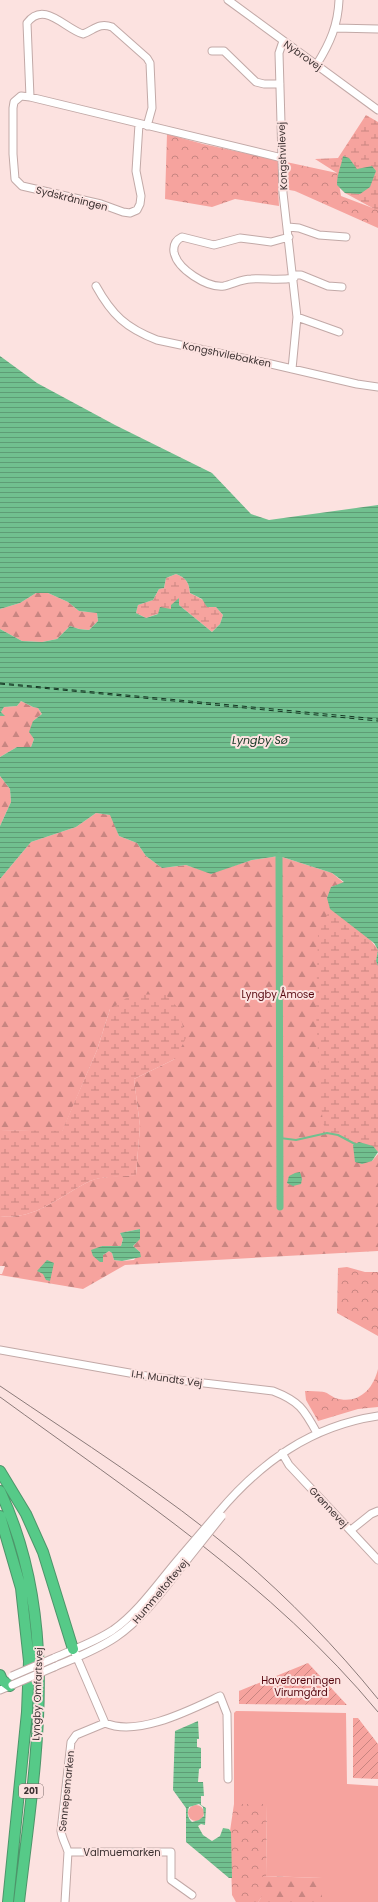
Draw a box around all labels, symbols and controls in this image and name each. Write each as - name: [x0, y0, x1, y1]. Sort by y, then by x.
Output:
- street label: Nybrovej: [280, 37, 325, 74]
- street label: Kongshvilevej: [274, 122, 291, 190]
- street label: Sydskråningen: [34, 182, 109, 215]
- street label: Kongshvilebakken: [181, 338, 273, 371]
- water label: Lyngby Sø: [232, 732, 289, 748]
- park label: Lyngby Åmose: [241, 987, 315, 1002]
- street label: I.H. Mundts Vej: [131, 1366, 203, 1391]
- street label: Grønnevej: [306, 1484, 352, 1531]
- street label: Hummeltoftevej: [129, 1556, 192, 1627]
- street label: Lyngby Omfartsvej: [28, 1647, 47, 1741]
- park label: Haveforeningen Virumgård: [261, 1673, 341, 1700]
- street label: Sennepsmarken: [55, 1750, 78, 1832]
- road number: 201: [19, 1784, 43, 1798]
- street label: Valmuemarken: [83, 1845, 161, 1860]

